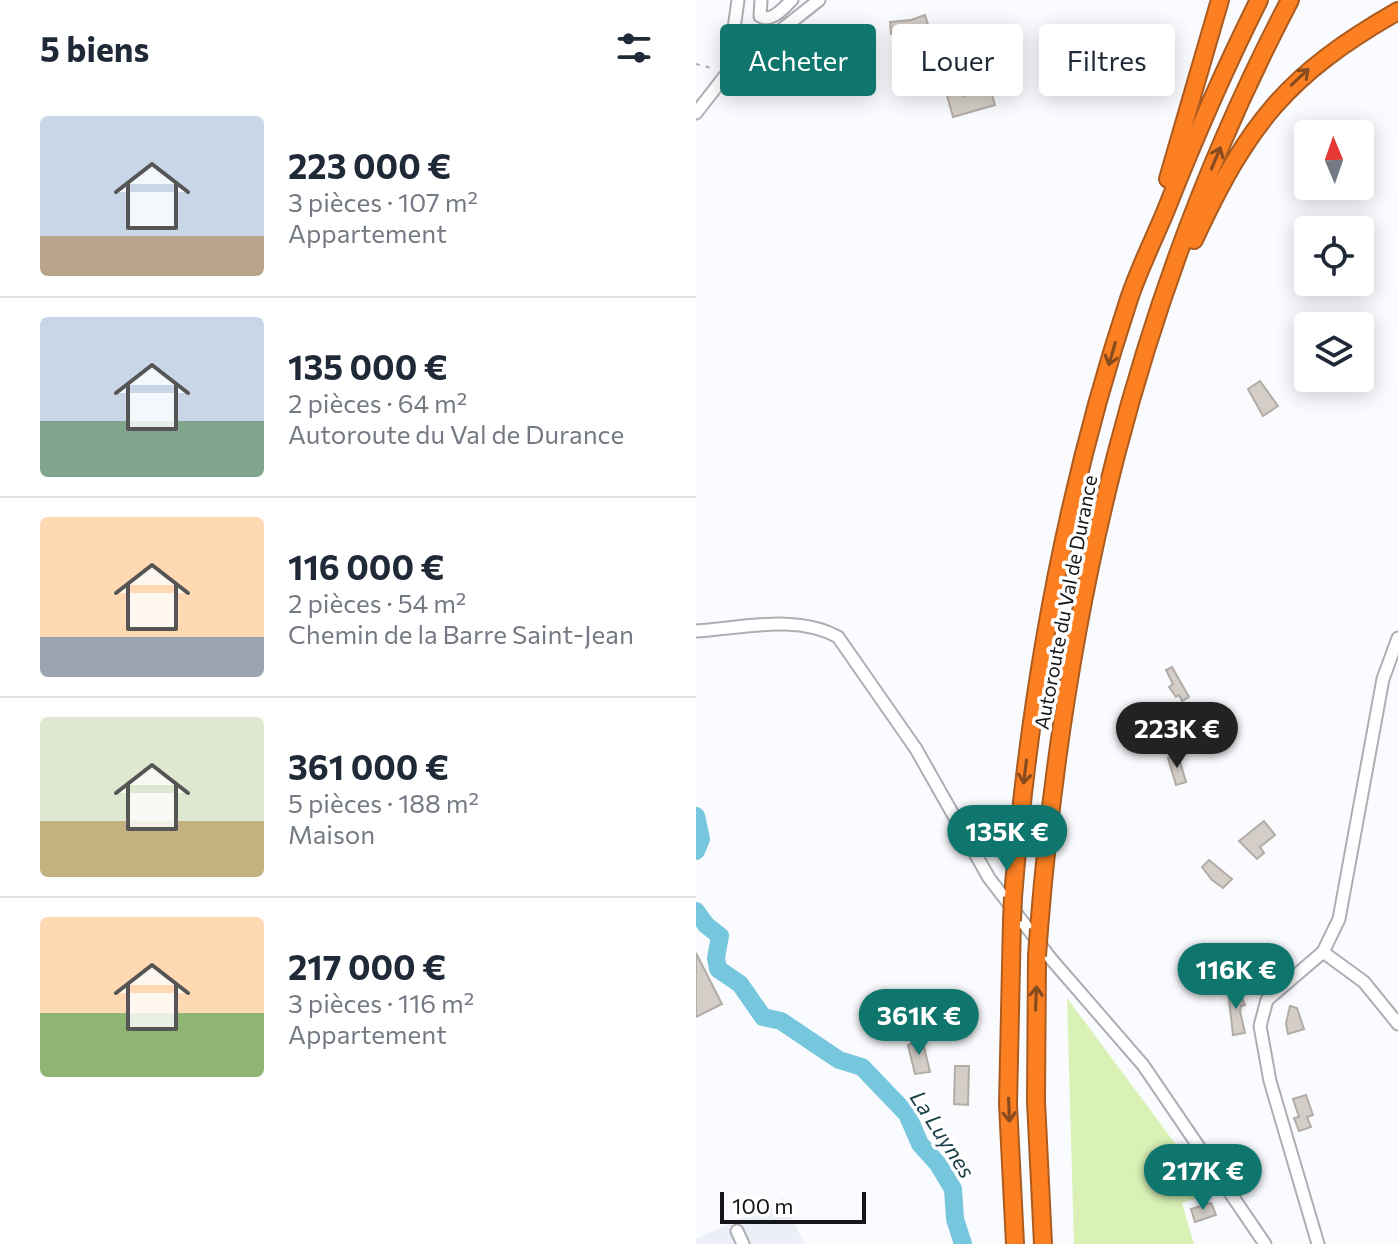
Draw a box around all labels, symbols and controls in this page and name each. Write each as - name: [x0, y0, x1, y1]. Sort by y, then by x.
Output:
- chip: Acheter: [720, 24, 876, 96]
- chip: Louer: [892, 24, 1023, 96]
- chip: Filtres: [1039, 24, 1175, 96]
- icon: filters: [612, 26, 656, 70]
- text: 5 biens: [40, 27, 149, 69]
- one-way arrow: [1290, 69, 1310, 87]
- north arrow: [1294, 120, 1374, 200]
- map controls: [1294, 120, 1374, 392]
- text: 223 000 €: [288, 144, 451, 186]
- one-way arrow: [1210, 147, 1225, 171]
- icon: home: [104, 148, 200, 244]
- text: 3 pièces · 107 m²: [288, 186, 478, 217]
- button: locate: [1294, 216, 1374, 296]
- text: Appartement: [288, 217, 447, 248]
- button: layers: [1294, 312, 1374, 392]
- one-way arrow: [1104, 340, 1119, 366]
- text: 135 000 €: [288, 345, 448, 387]
- icon: home: [104, 349, 200, 445]
- text: 2 pièces · 64 m²: [288, 387, 467, 418]
- text: Autoroute du Val de Durance: [288, 418, 624, 449]
- street label: Autoroute du Val de Durance: [1029, 473, 1101, 731]
- text: 116 000 €: [288, 545, 444, 587]
- icon: home: [104, 549, 200, 645]
- text: 2 pièces · 54 m²: [288, 587, 466, 618]
- text: Chemin de la Barre Saint-Jean: [288, 618, 634, 649]
- pin: 223K €: [1112, 702, 1242, 770]
- text: 223K €: [1134, 712, 1220, 743]
- text: 361 000 €: [288, 745, 449, 787]
- icon: home: [104, 749, 200, 845]
- one-way arrow: [1017, 759, 1032, 785]
- text: 5 pièces · 188 m²: [288, 787, 479, 818]
- pin: 135K €: [942, 805, 1072, 873]
- text: 135K €: [965, 815, 1049, 846]
- text: Maison: [288, 818, 375, 849]
- pin: 116K €: [1171, 943, 1301, 1011]
- text: 217 000 €: [288, 945, 446, 987]
- icon: home: [104, 949, 200, 1045]
- text: 116K €: [1195, 953, 1277, 984]
- one-way arrow: [1028, 985, 1043, 1012]
- text: 3 pièces · 116 m²: [288, 987, 474, 1018]
- pin: 361K €: [854, 989, 984, 1057]
- text: 361K €: [877, 999, 961, 1030]
- text: Appartement: [288, 1018, 447, 1049]
- water label: La Luynes: [905, 1085, 981, 1183]
- one-way arrow: [1001, 1096, 1016, 1123]
- pin: 217K €: [1138, 1144, 1268, 1212]
- text: 217K €: [1162, 1154, 1244, 1185]
- scale bar: [720, 1188, 866, 1224]
- text: 100 m: [732, 1192, 794, 1219]

